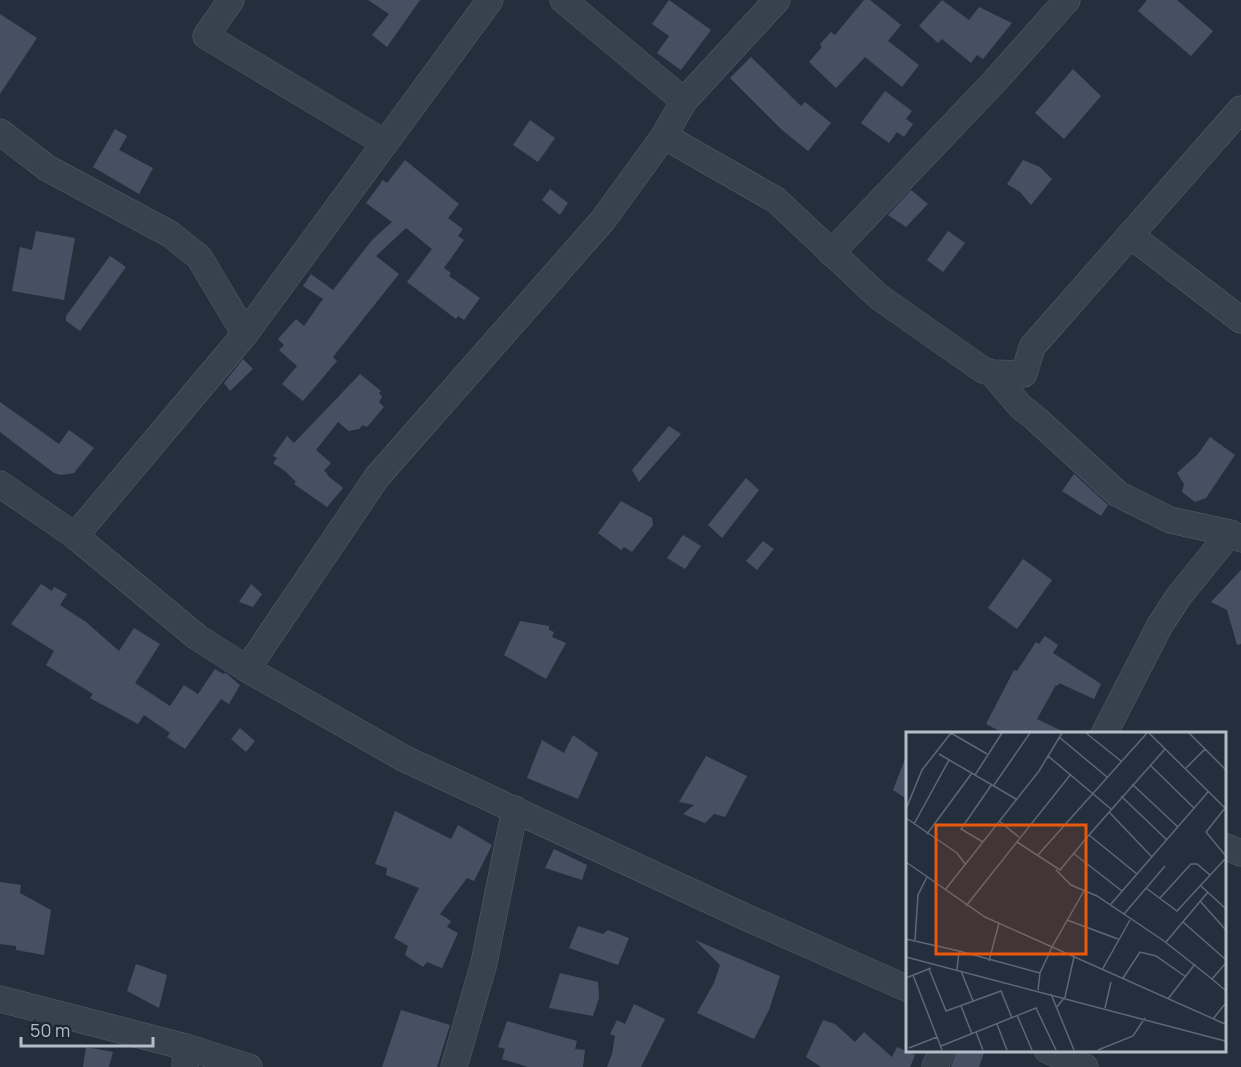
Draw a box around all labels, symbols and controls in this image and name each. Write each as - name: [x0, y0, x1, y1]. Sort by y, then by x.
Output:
- inset map: [906, 732, 1226, 1052]
- scale bar: [21, 1010, 153, 1048]
- text: 50 m: [30, 1018, 70, 1042]

